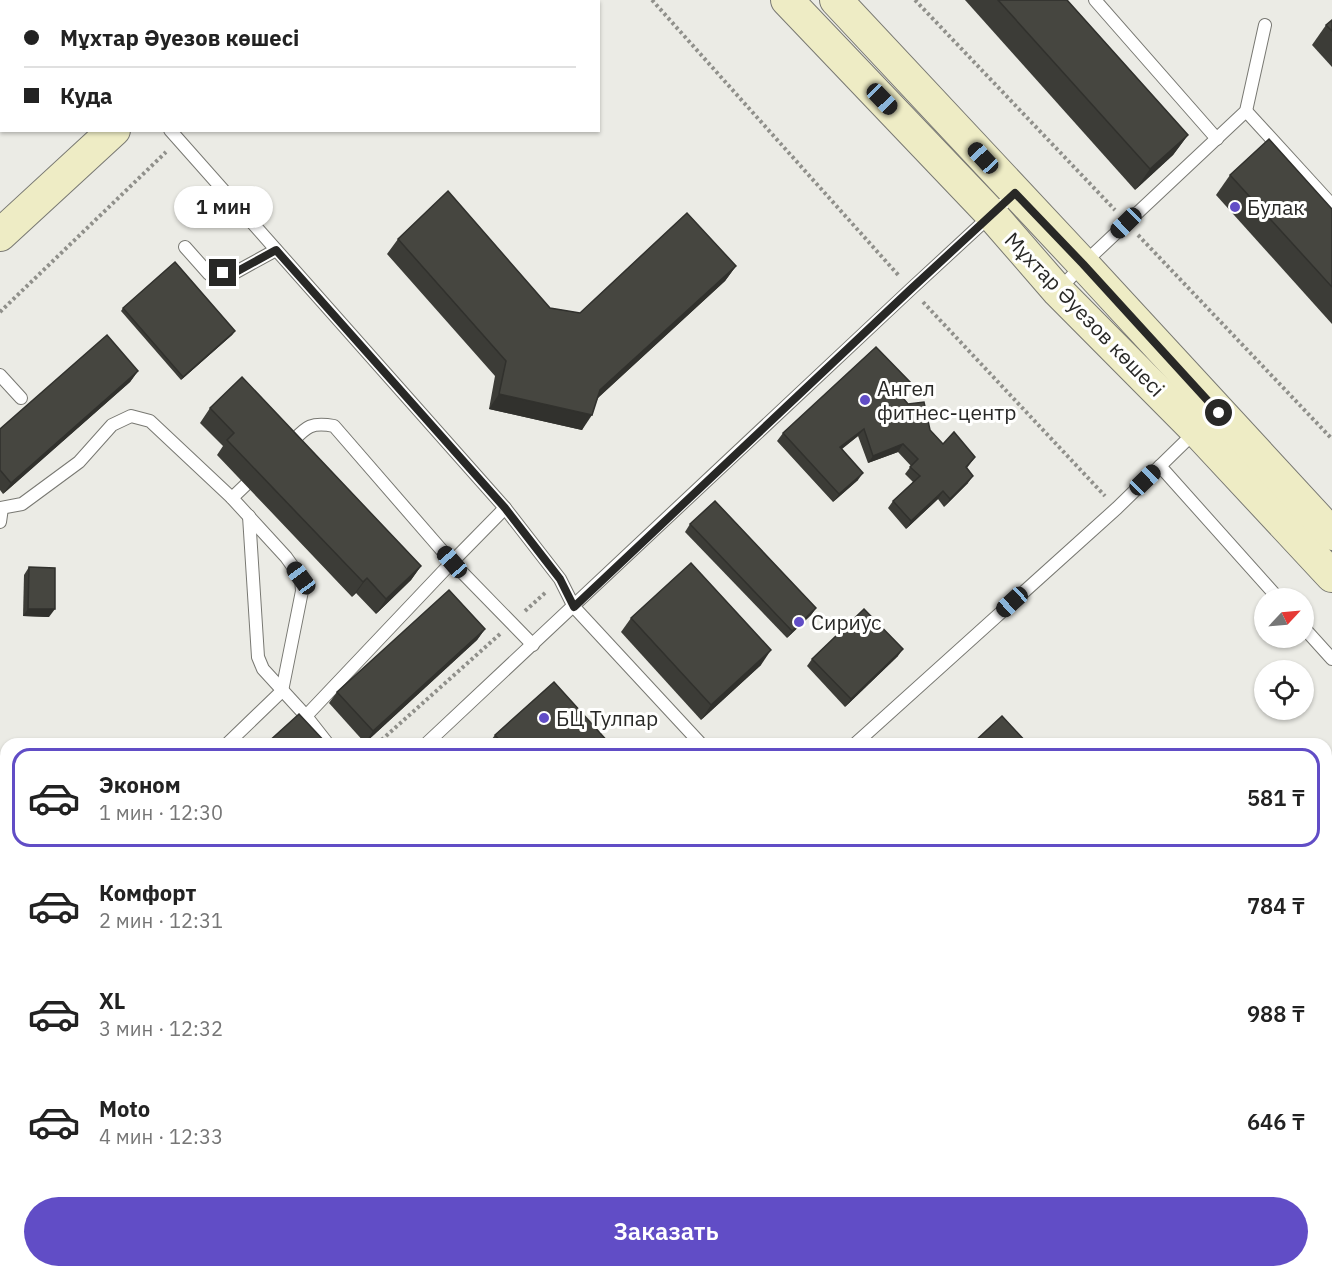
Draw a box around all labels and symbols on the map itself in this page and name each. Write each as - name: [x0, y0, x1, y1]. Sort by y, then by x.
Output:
- car: [863, 80, 901, 118]
- car: [964, 139, 1002, 177]
- callout: 1 мин: [174, 186, 272, 228]
- place label: Булак: [1247, 193, 1305, 221]
- marker: Булак: [1228, 200, 1242, 214]
- car: [1107, 204, 1145, 242]
- street label: Мұхтар Әуезов көшесі: [999, 226, 1171, 402]
- route end: [209, 259, 236, 286]
- place label: Ангел фитнес-центр: [877, 374, 1016, 426]
- marker: Ангел фитнес-центр: [858, 393, 872, 407]
- route start: [1205, 399, 1232, 426]
- car: [1126, 461, 1164, 499]
- car: [433, 543, 471, 581]
- car: [283, 558, 319, 598]
- car: [993, 583, 1031, 621]
- north arrow: [1254, 588, 1314, 648]
- place label: Сириус: [811, 608, 882, 636]
- marker: Сириус: [792, 615, 806, 629]
- place label: БЦ Тулпар: [556, 704, 658, 732]
- marker: БЦ Тулпар: [537, 711, 551, 725]

